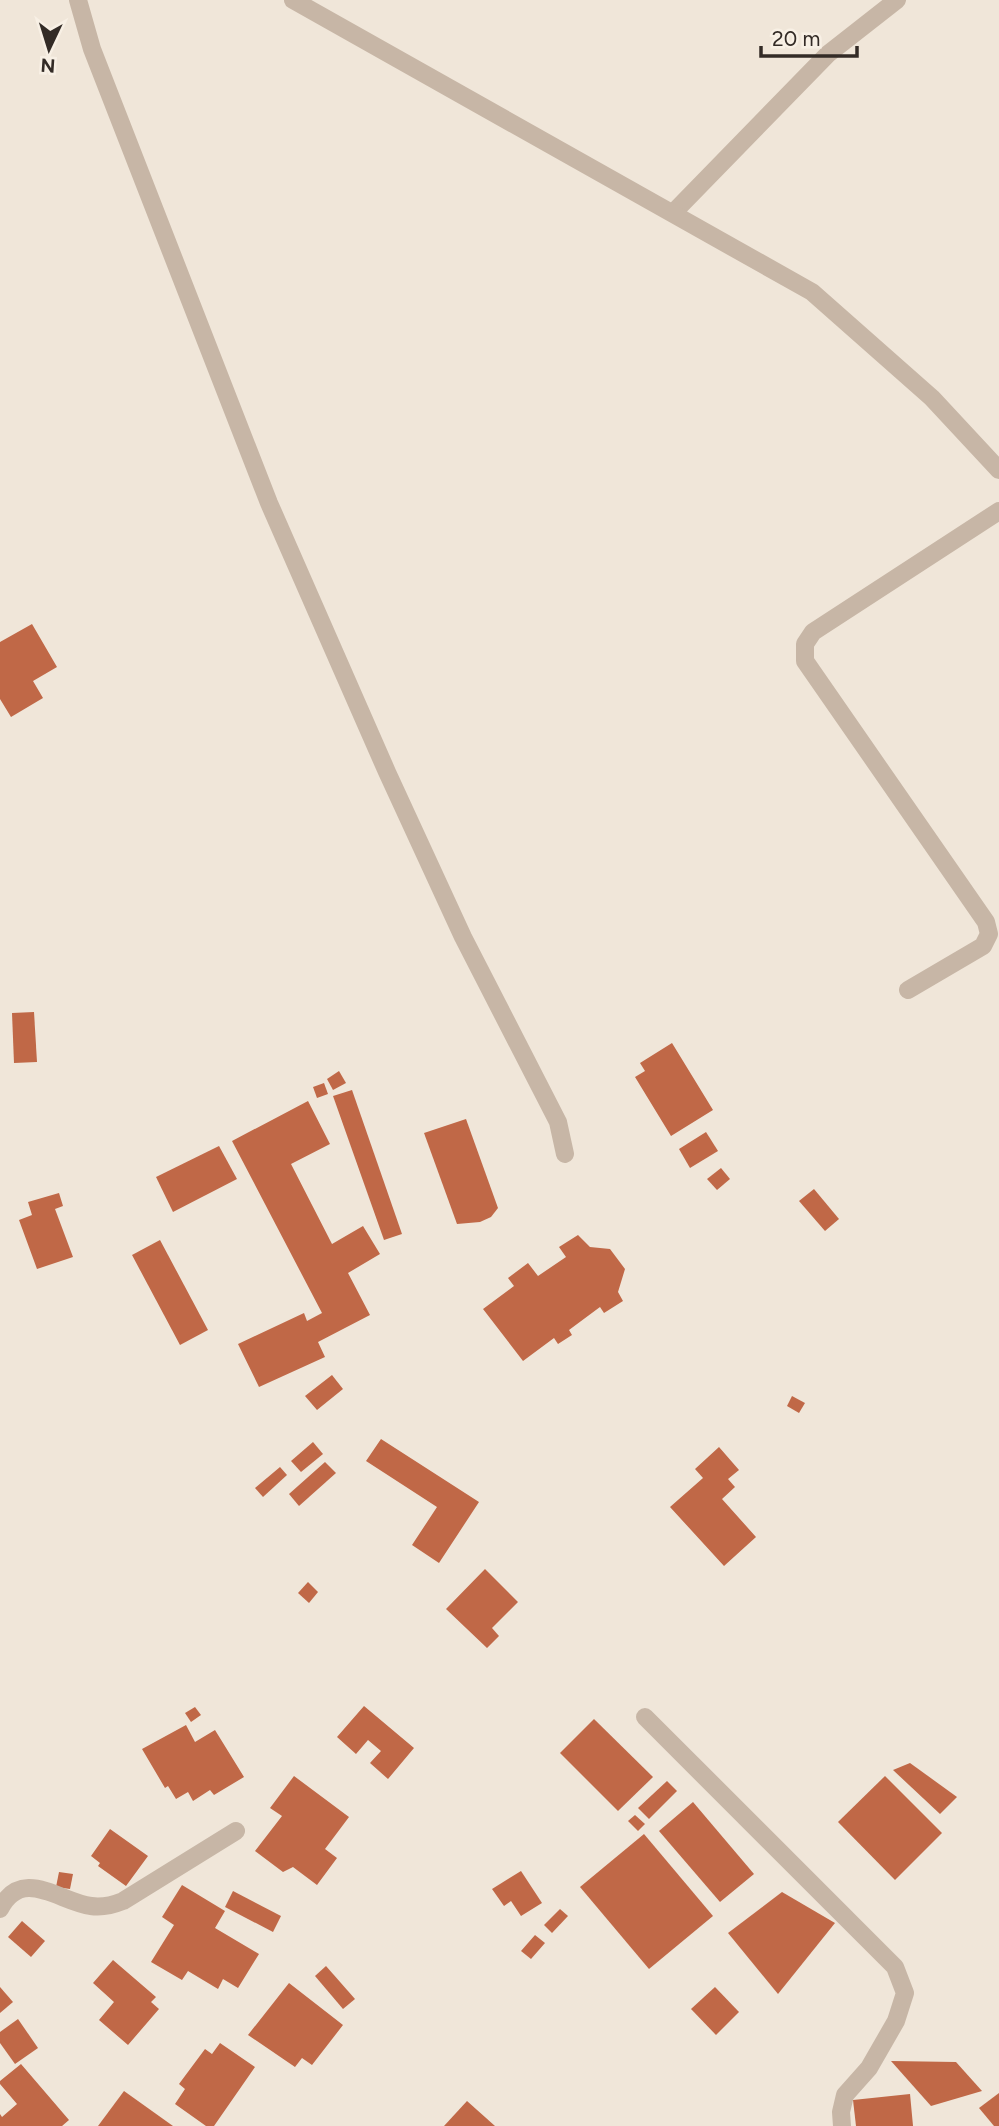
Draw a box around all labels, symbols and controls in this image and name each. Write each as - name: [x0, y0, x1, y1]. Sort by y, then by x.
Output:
- north arrow: [14, 14, 84, 84]
- scale bar: [761, 14, 857, 58]
- text: 20 m: [772, 26, 820, 51]
- text: N: [40, 53, 56, 77]

